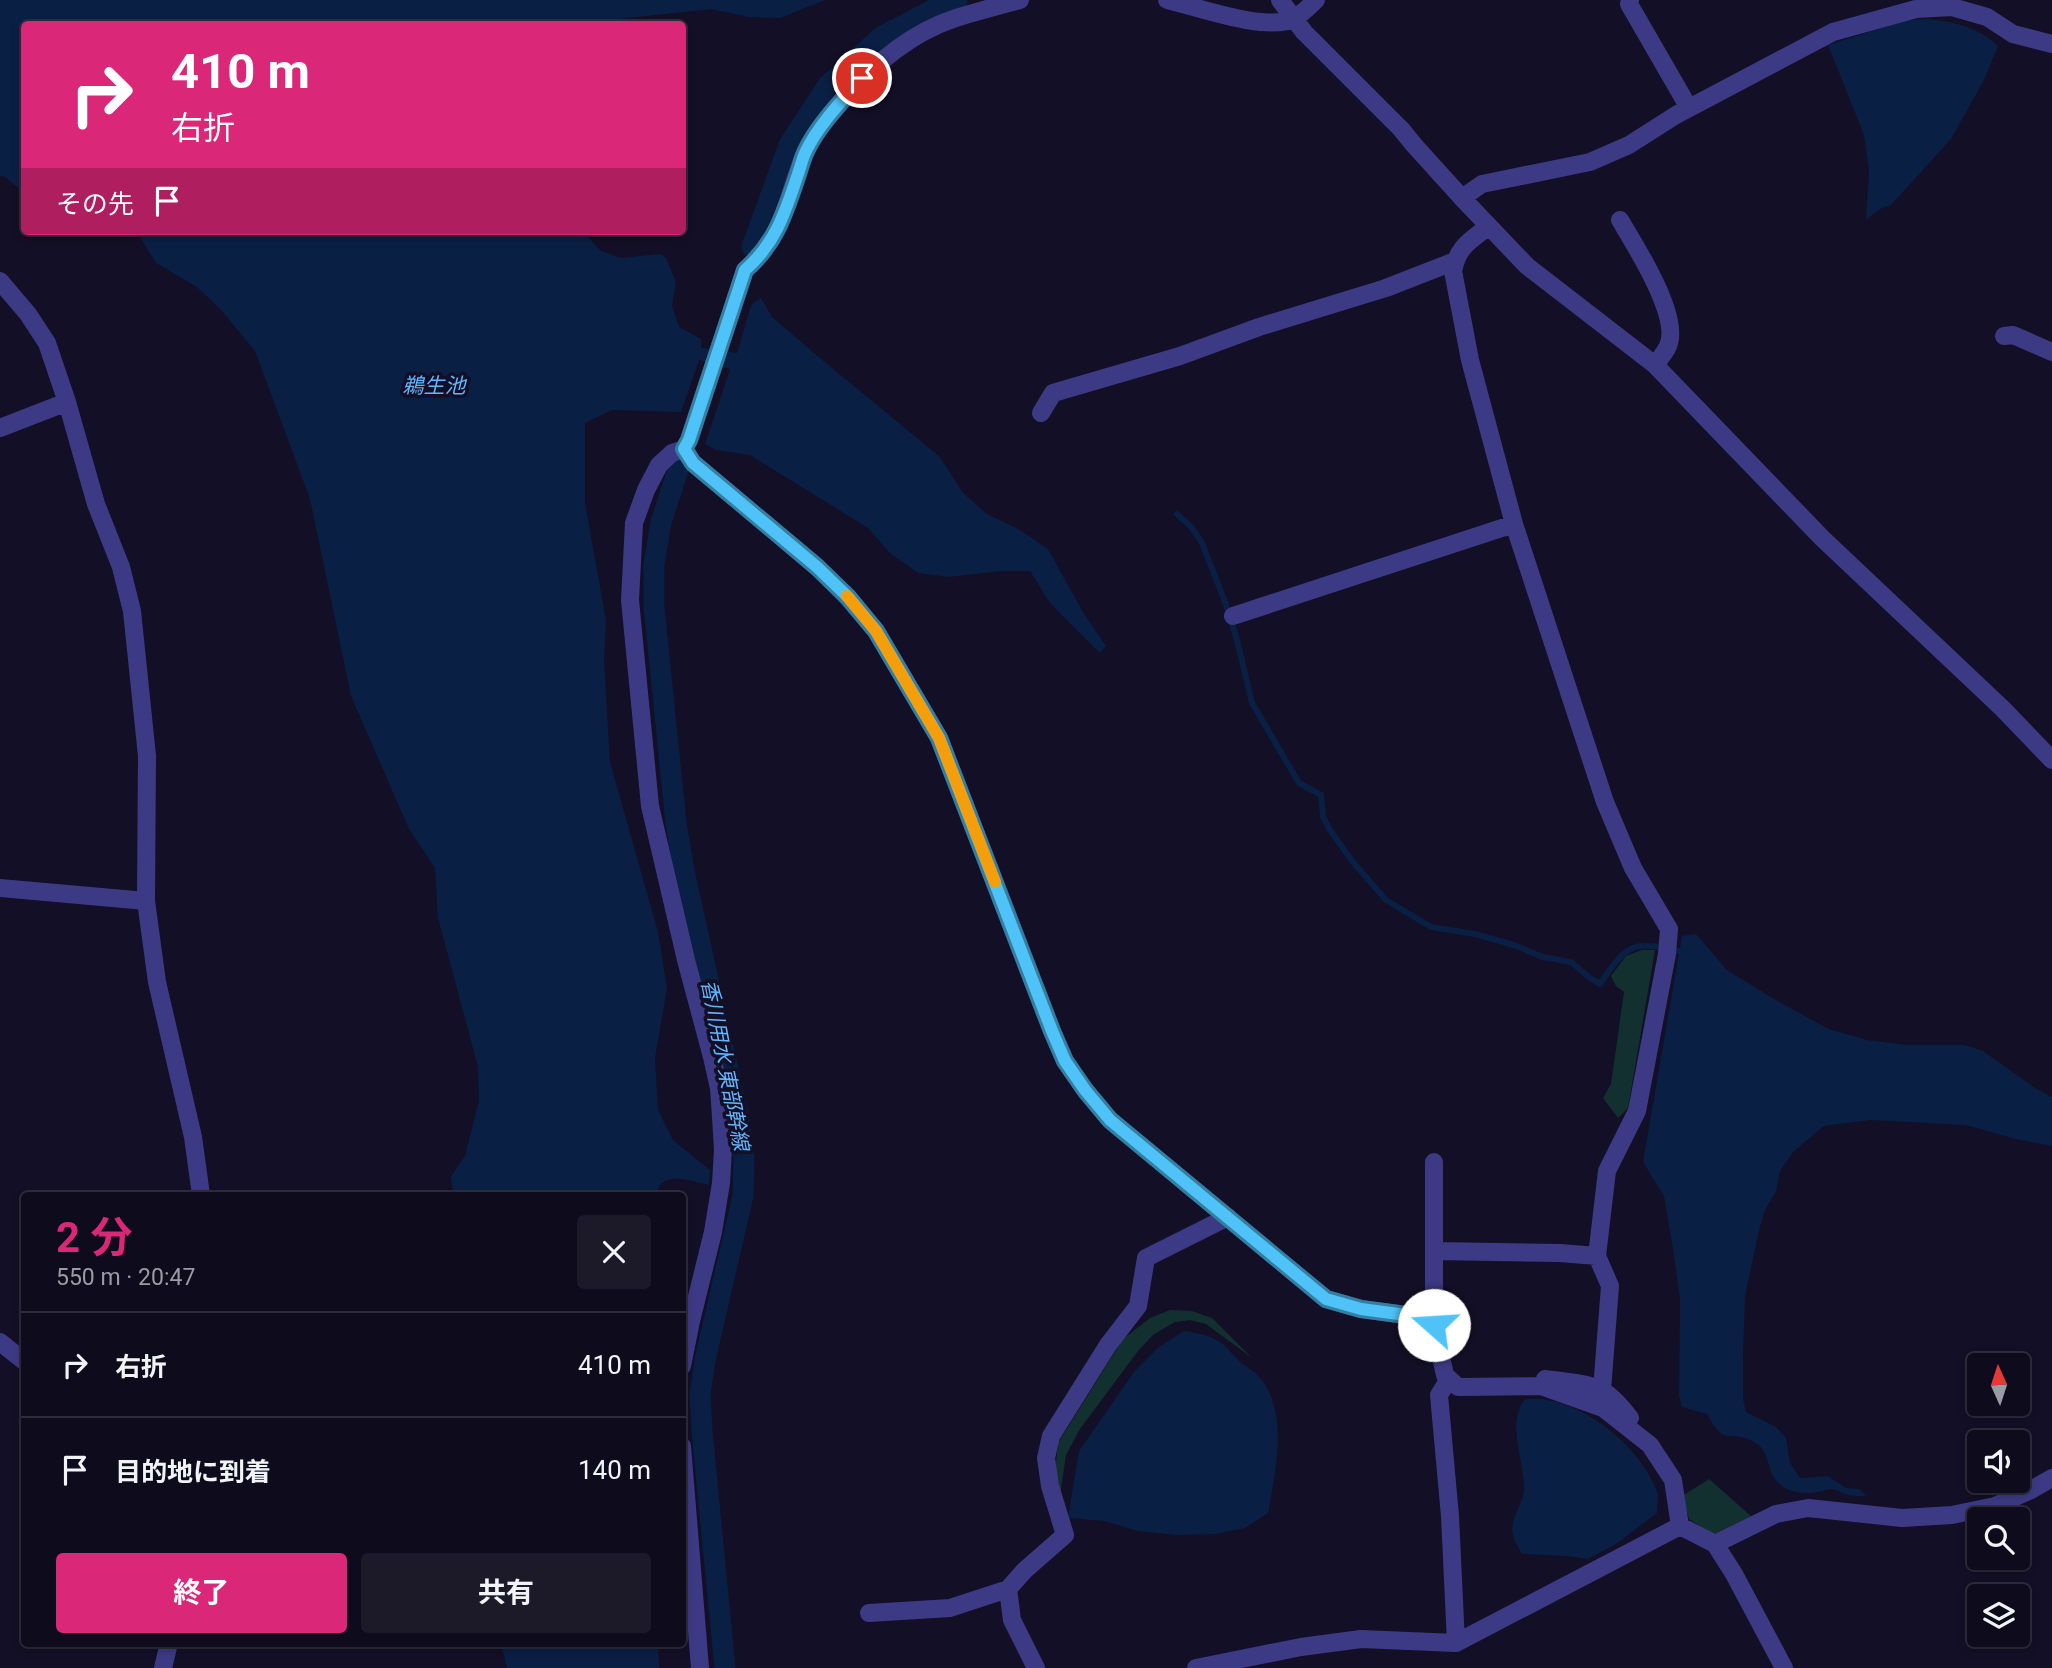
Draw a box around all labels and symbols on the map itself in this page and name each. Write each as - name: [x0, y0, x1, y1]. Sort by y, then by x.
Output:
- pin: [832, 48, 892, 108]
- water label: 鵜生池: [403, 374, 467, 398]
- water label: 香川用水 東部幹線: [697, 978, 754, 1155]
- position arrow: [1397, 1288, 1471, 1362]
- north arrow: [1967, 1353, 2030, 1416]

